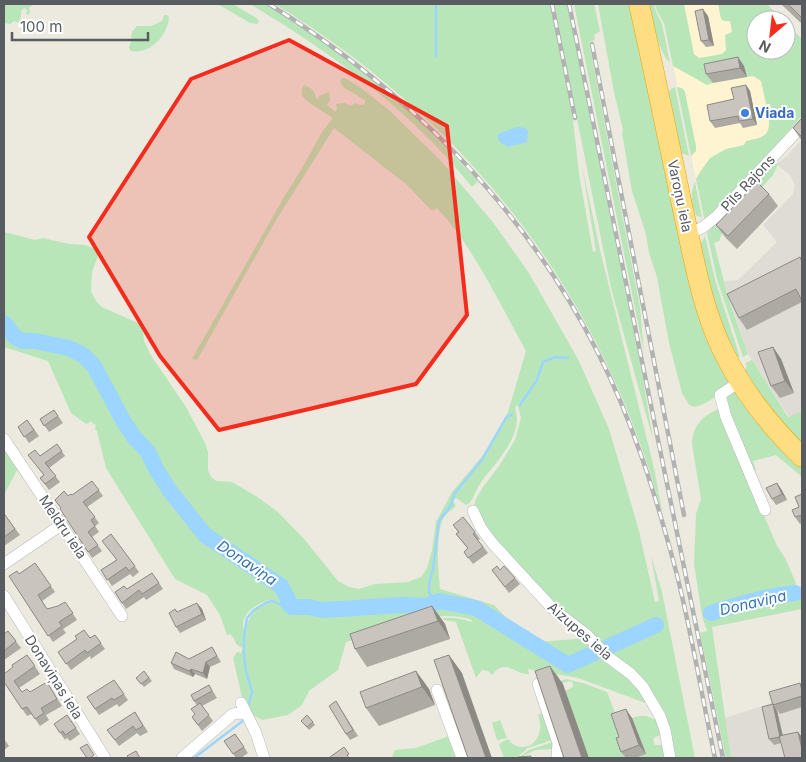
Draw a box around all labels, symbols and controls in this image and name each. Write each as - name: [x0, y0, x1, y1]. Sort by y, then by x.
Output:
- scale bar: [12, 10, 149, 42]
- north arrow: [746, 10, 796, 60]
- text: 100 m: [20, 17, 62, 36]
- text: N: [756, 37, 773, 57]
- place label: Viada: [755, 104, 794, 121]
- marker: Viada: [739, 107, 751, 119]
- street label: Pils Rajons: [717, 151, 778, 215]
- street label: Varoņu iela: [664, 158, 696, 234]
- street label: Meldru iela: [36, 492, 91, 562]
- water label: Donaviņa: [214, 536, 281, 589]
- water label: Donaviņa: [718, 586, 788, 619]
- street label: Aizupes iela: [545, 598, 616, 663]
- street label: Donaviņas iela: [21, 632, 87, 722]

